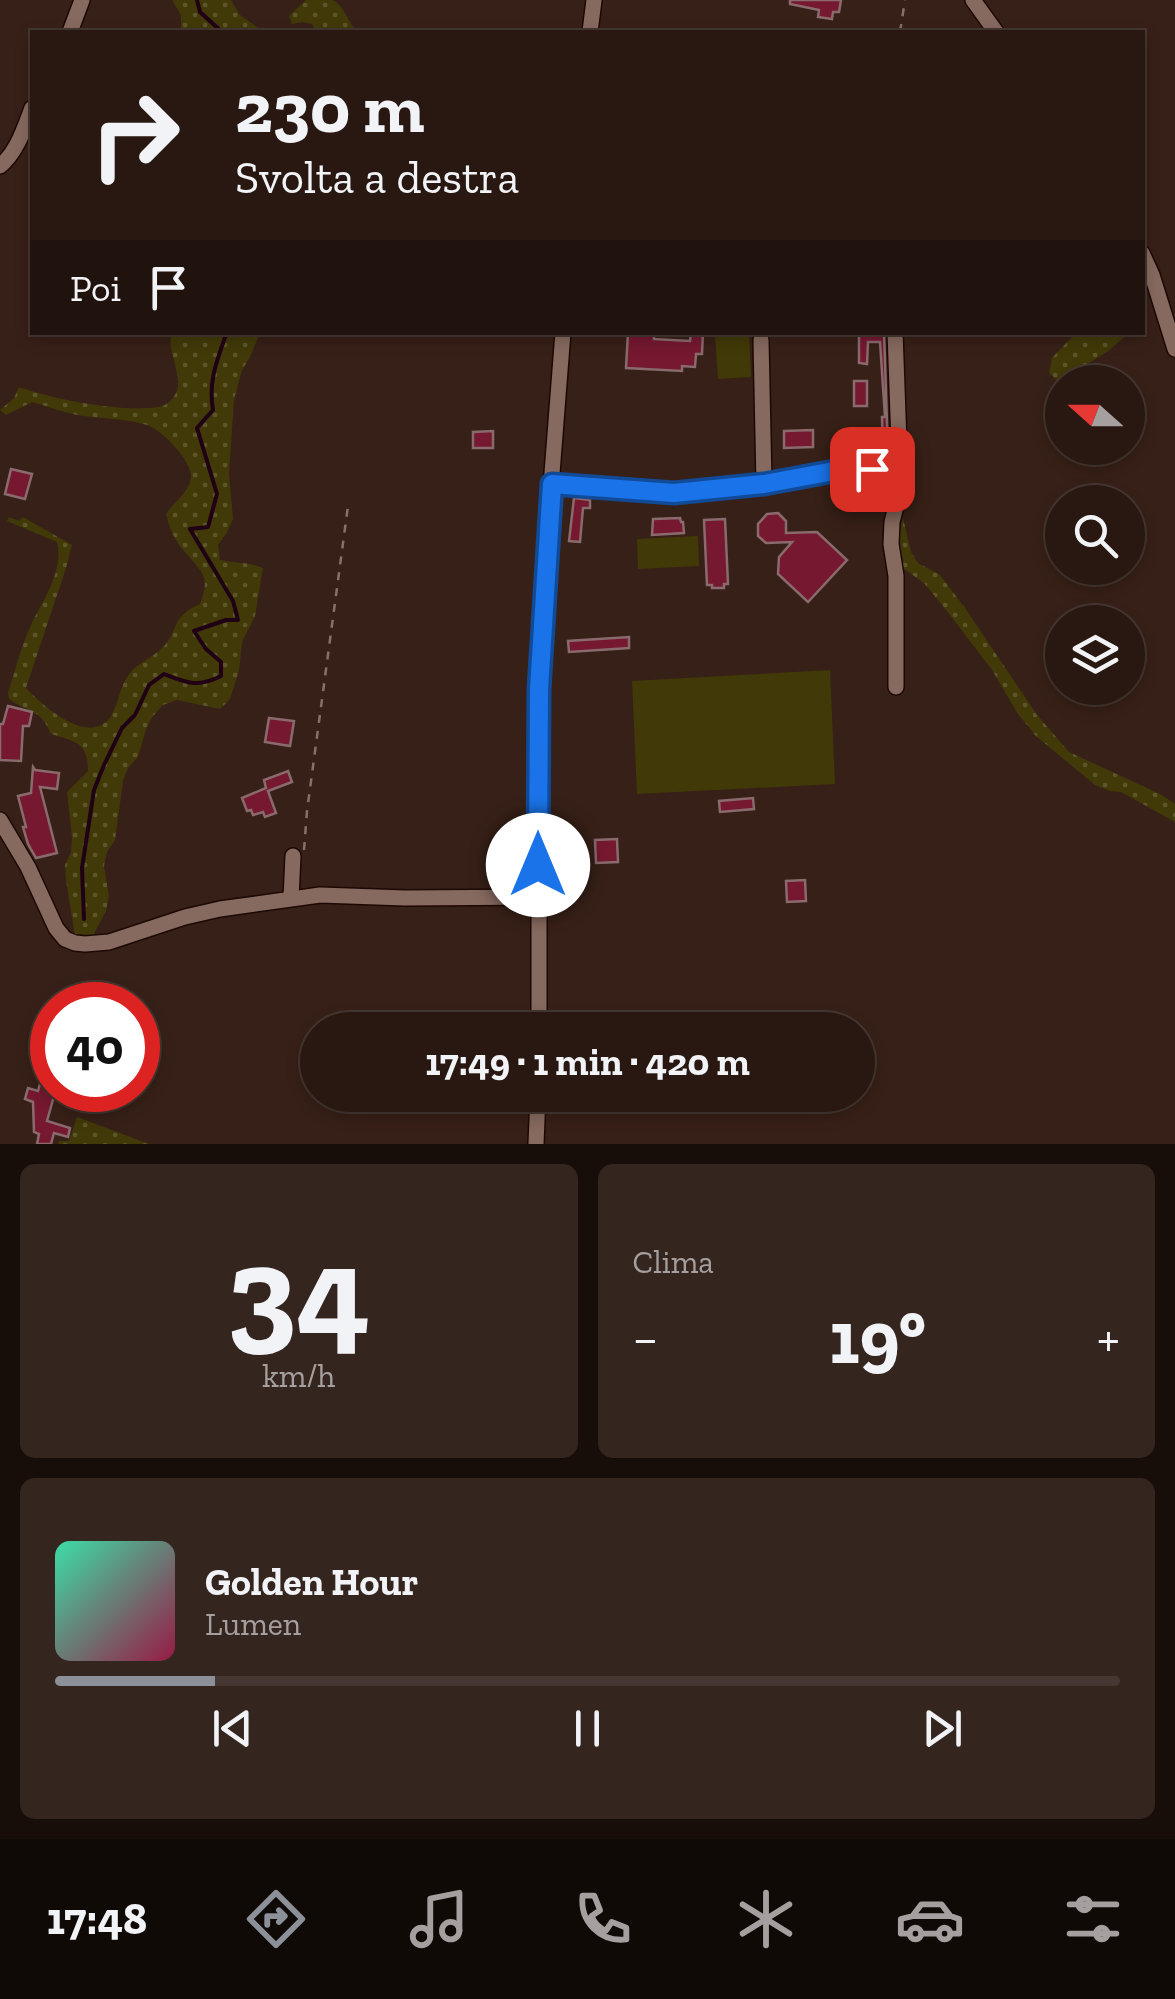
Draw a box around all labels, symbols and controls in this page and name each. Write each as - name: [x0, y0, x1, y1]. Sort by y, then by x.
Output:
- text: 230 m: [235, 66, 425, 150]
- icon: right: [70, 70, 200, 200]
- text: Svolta a destra: [235, 151, 519, 205]
- icon: arrive: [141, 260, 196, 315]
- text: Poi: [70, 265, 121, 311]
- north arrow: [1045, 365, 1145, 465]
- map controls: [1045, 365, 1145, 705]
- pin: [830, 427, 915, 512]
- icon: arrive: [845, 442, 900, 497]
- button: search: [1045, 485, 1145, 585]
- button: layers: [1045, 605, 1145, 705]
- position arrow: [486, 813, 590, 917]
- speed limit sign: 40: [30, 982, 160, 1112]
- text: 17:49 · 1 min · 420 m: [425, 1039, 750, 1085]
- text: 34: [227, 1214, 370, 1370]
- text: Clima: [633, 1243, 714, 1281]
- text: 19°: [829, 1292, 926, 1382]
- text: −: [633, 1305, 658, 1371]
- text: +: [1097, 1305, 1120, 1371]
- text: km/h: [262, 1357, 335, 1395]
- text: Golden Hour: [205, 1559, 418, 1605]
- text: Lumen: [205, 1605, 301, 1643]
- icon: previous: [205, 1701, 260, 1756]
- icon: pause: [560, 1701, 615, 1756]
- icon: next: [915, 1701, 970, 1756]
- icon: directions: [241, 1884, 311, 1954]
- icon: music: [404, 1884, 474, 1954]
- icon: phone: [568, 1884, 638, 1954]
- icon: climate: [731, 1884, 801, 1954]
- icon: car: [895, 1884, 965, 1954]
- icon: filters: [1058, 1884, 1128, 1954]
- text: 17:48: [47, 1892, 147, 1946]

